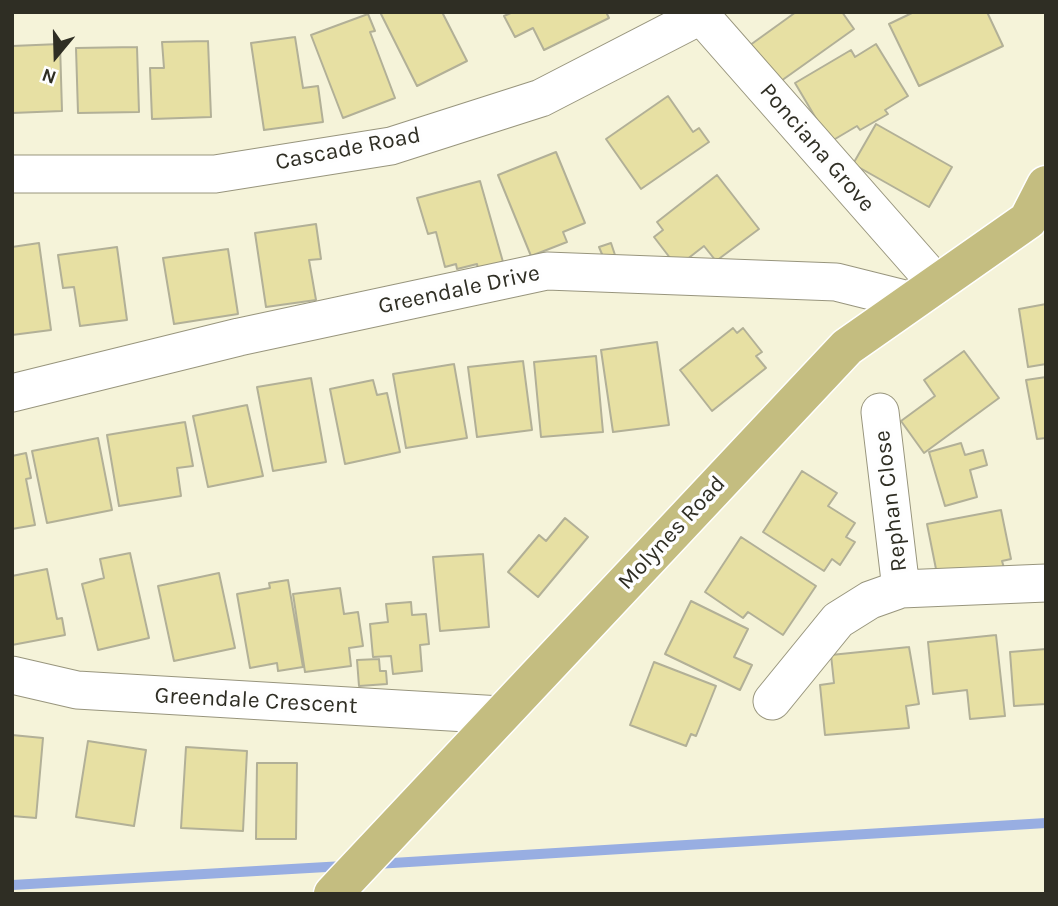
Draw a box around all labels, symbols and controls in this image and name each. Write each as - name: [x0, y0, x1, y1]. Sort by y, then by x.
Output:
- north arrow: [21, 21, 91, 91]
- text: N: [39, 63, 59, 88]
- street label: Ponciana Grove: [754, 78, 880, 218]
- street label: Cascade Road: [273, 121, 423, 177]
- street label: Greendale Drive: [376, 259, 542, 321]
- street label: Rephan Close: [869, 429, 913, 573]
- street label: Molynes Road: [612, 470, 732, 596]
- street label: Greendale Crescent: [154, 682, 358, 720]

